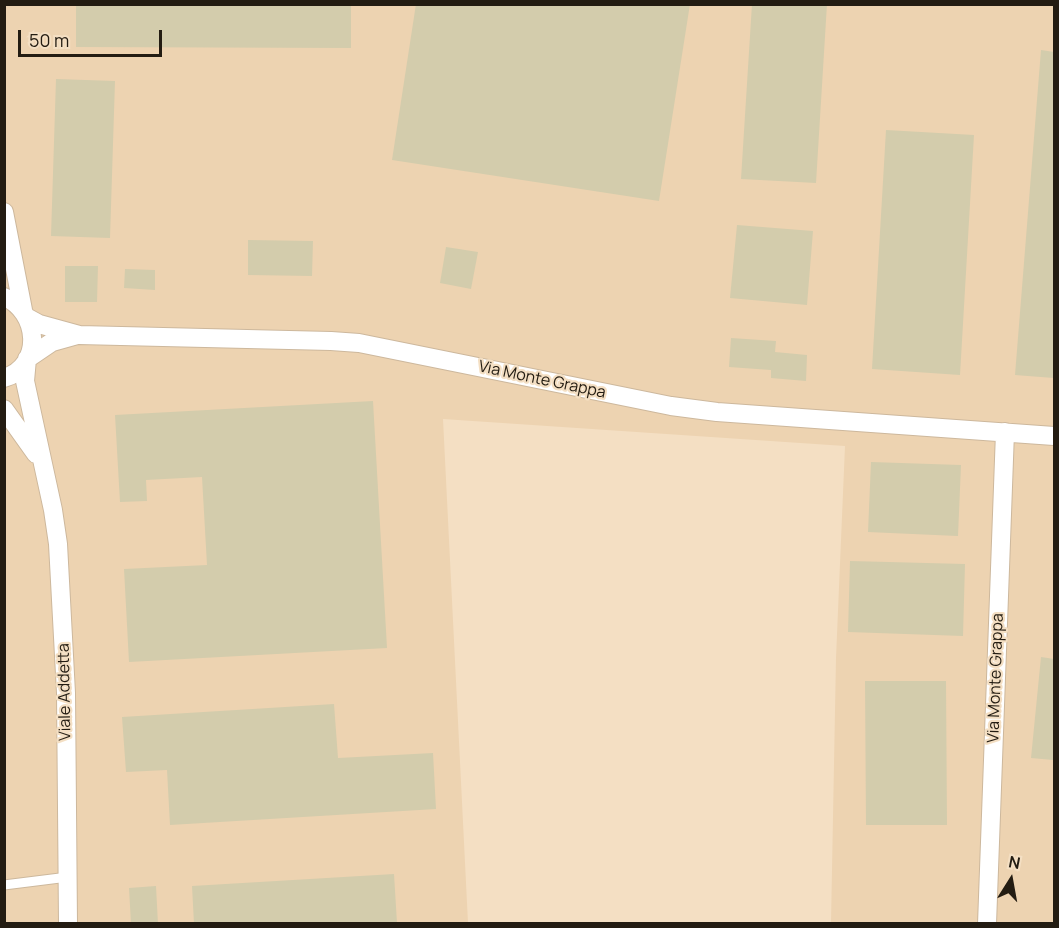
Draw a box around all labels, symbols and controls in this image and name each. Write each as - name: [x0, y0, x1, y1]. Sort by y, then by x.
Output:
- scale bar: [21, 18, 165, 56]
- text: 50 m: [29, 28, 69, 52]
- street label: Via Monte Grappa: [477, 357, 607, 403]
- street label: Via Monte Grappa: [984, 613, 1008, 743]
- street label: Viale Addetta: [55, 643, 75, 741]
- north arrow: [981, 850, 1041, 910]
- text: N: [1007, 850, 1022, 874]

